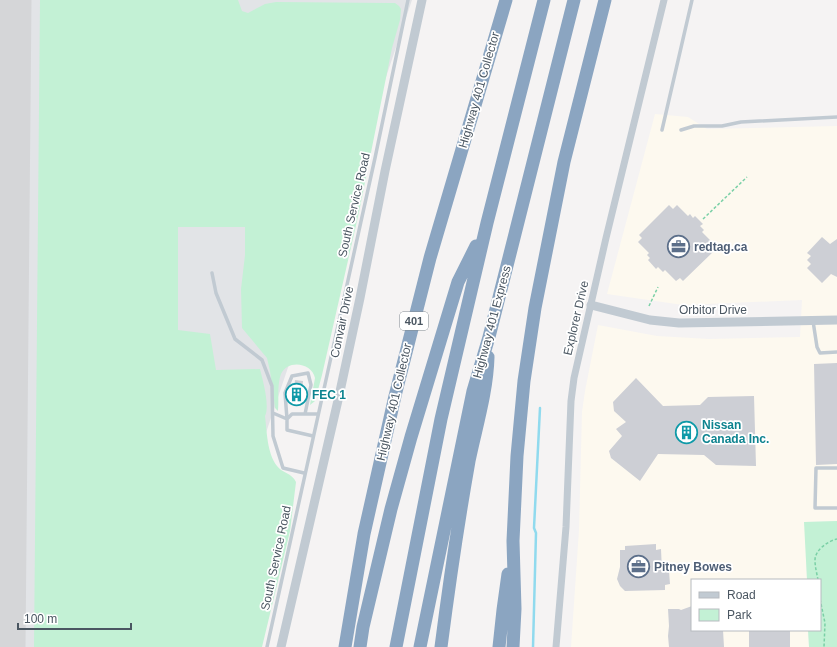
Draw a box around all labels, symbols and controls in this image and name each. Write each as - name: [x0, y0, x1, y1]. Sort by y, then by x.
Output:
- street label: Highway 401 Collector: [456, 30, 502, 150]
- street label: South Service Road: [335, 151, 373, 259]
- office icon: redtag.ca: [666, 234, 692, 260]
- place label: redtag.ca: [694, 240, 748, 254]
- street label: Highway 401 Express: [470, 264, 514, 380]
- street label: Explorer Drive: [561, 279, 591, 357]
- street label: Convair Drive: [328, 285, 356, 359]
- street label: Orbitor Drive: [679, 303, 747, 317]
- road number: 401: [400, 312, 428, 330]
- street label: Highway 401 Collector: [374, 342, 414, 462]
- building icon: FEC 1: [284, 382, 310, 408]
- place label: FEC 1: [312, 388, 346, 402]
- place label: Nissan Canada Inc.: [702, 418, 769, 446]
- building icon: Nissan Canada Inc.: [674, 419, 700, 445]
- street label: South Service Road: [258, 504, 294, 612]
- office icon: Pitney Bowes: [626, 554, 652, 580]
- place label: Pitney Bowes: [654, 560, 732, 574]
- legend: [691, 579, 821, 631]
- text: Road: [727, 588, 756, 602]
- scale bar: [18, 605, 131, 631]
- text: Park: [727, 608, 753, 622]
- text: 100 m: [24, 612, 57, 626]

